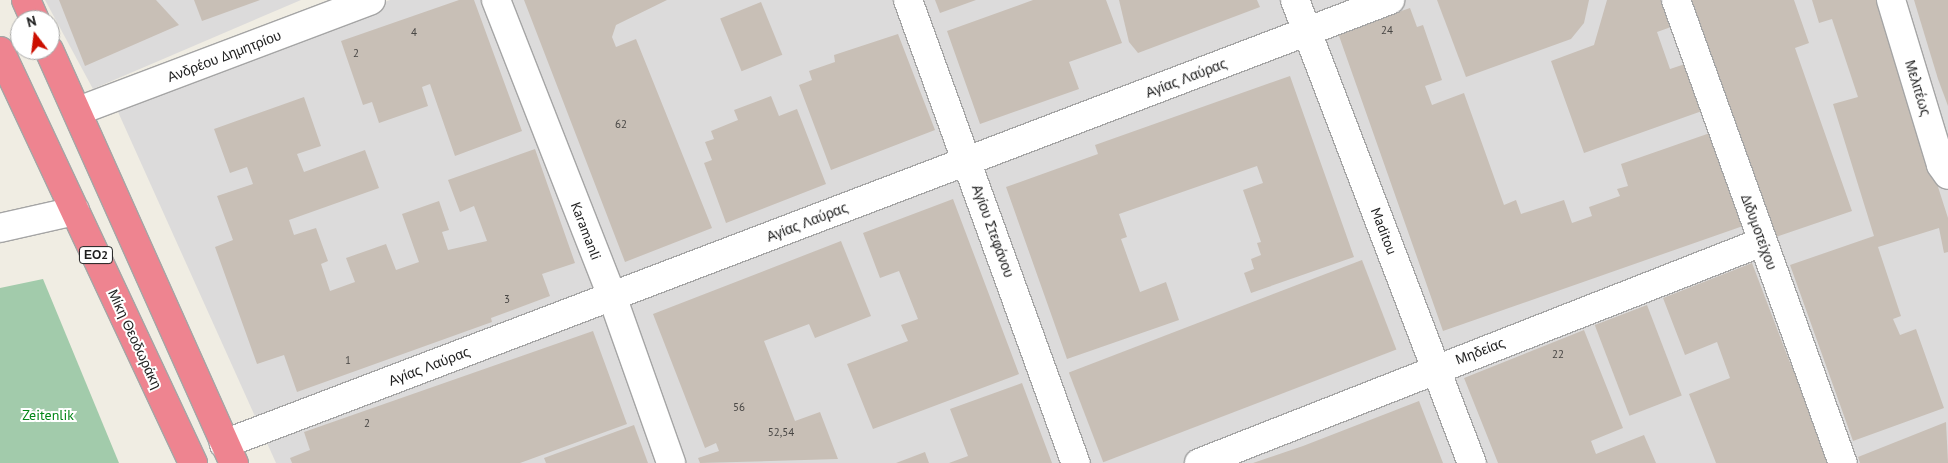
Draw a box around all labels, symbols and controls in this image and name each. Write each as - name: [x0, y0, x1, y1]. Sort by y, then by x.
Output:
- north arrow: [10, 10, 60, 60]
- text: N: [25, 12, 38, 31]
- house number: 24: [1381, 23, 1393, 37]
- house number: 4: [411, 25, 417, 39]
- street label: Ανδρέου Δημητρίου: [165, 27, 283, 85]
- house number: 2: [353, 46, 359, 60]
- street label: Αγίας Λαύρας: [1143, 55, 1229, 101]
- street label: Μελιτέως: [1902, 58, 1934, 118]
- house number: 62: [615, 117, 627, 131]
- street label: Αγίου Στεφάνου: [968, 182, 1018, 280]
- street label: Διδυμοτείχου: [1738, 192, 1780, 272]
- street label: Αγίας Λαύρας: [764, 199, 850, 245]
- street label: Karamanli: [567, 200, 605, 262]
- street label: Maditou: [1367, 205, 1401, 257]
- road number: ΕΟ2: [78, 246, 114, 264]
- street label: Μίκη Θεοδωράκη: [105, 287, 165, 391]
- house number: 3: [504, 292, 510, 306]
- street label: Μηδείας: [1453, 334, 1507, 368]
- street label: Αγίας Λαύρας: [386, 343, 472, 389]
- house number: 22: [1552, 347, 1564, 361]
- house number: 1: [345, 353, 351, 367]
- house number: 56: [733, 400, 745, 414]
- park label: Zeitenlik: [22, 407, 74, 423]
- house number: 2: [364, 416, 370, 430]
- house number: 52,54: [768, 425, 794, 439]

